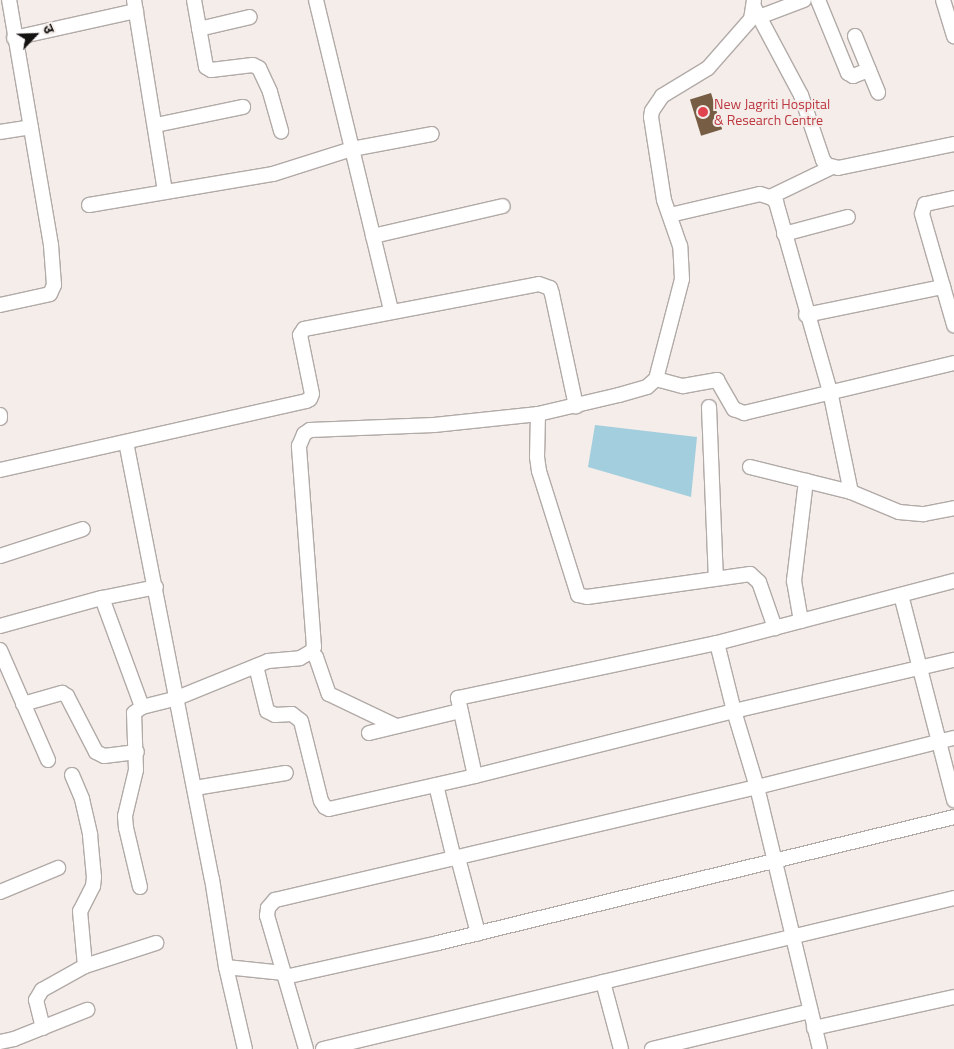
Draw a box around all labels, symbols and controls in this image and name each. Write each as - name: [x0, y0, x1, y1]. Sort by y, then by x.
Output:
- north arrow: [10, 10, 60, 60]
- text: उ: [38, 21, 60, 37]
- place label: New Jagriti Hospital & Research Centre: [714, 96, 830, 128]
- marker: New Jagriti Hospital & Research Centre: [696, 105, 710, 119]

